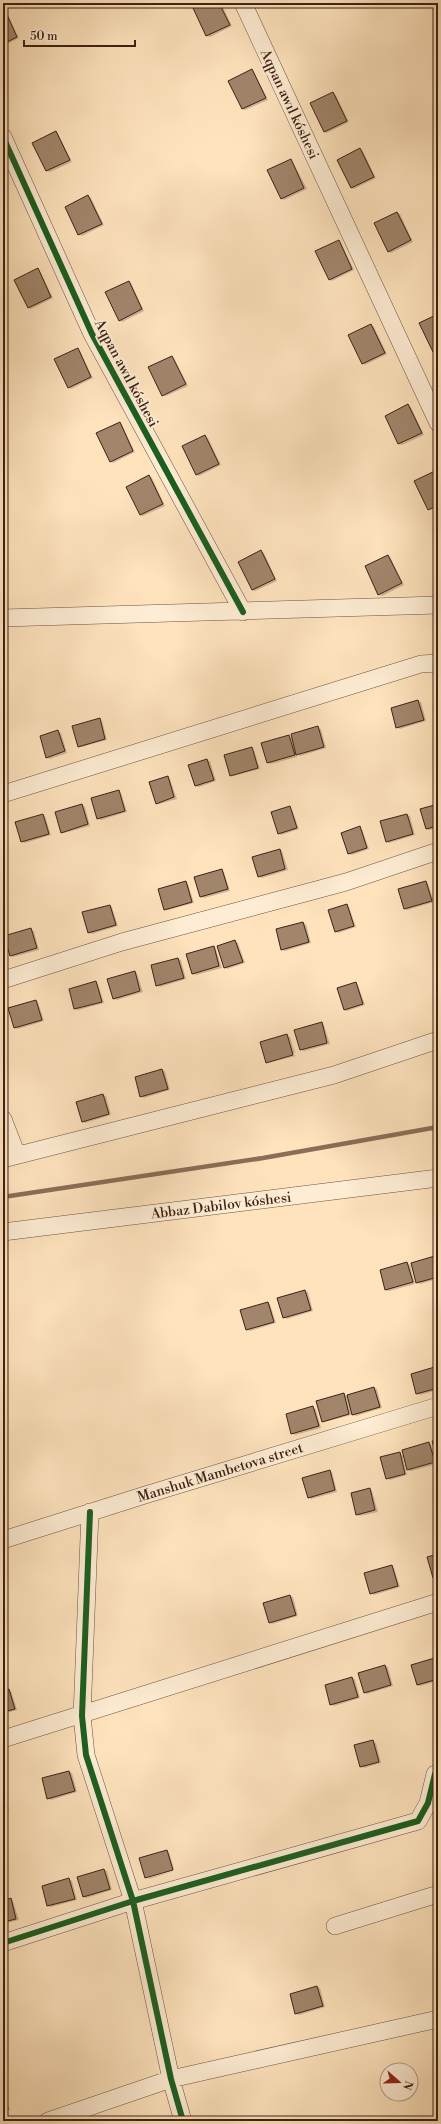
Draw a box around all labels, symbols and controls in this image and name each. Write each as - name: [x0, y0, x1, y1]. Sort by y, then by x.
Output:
- scale bar: [24, 22, 135, 48]
- text: 50 m: [30, 29, 58, 44]
- street label: Aqpan awıl kóshesi: [255, 46, 323, 163]
- street label: Aqpan awıl kóshesi: [90, 316, 162, 431]
- street label: Abbaz Dabilov kóshesi: [149, 1188, 293, 1224]
- street label: Manshuk Mambetova street: [135, 1439, 306, 1507]
- north arrow: [379, 2062, 419, 2102]
- text: N: [399, 2079, 416, 2092]

